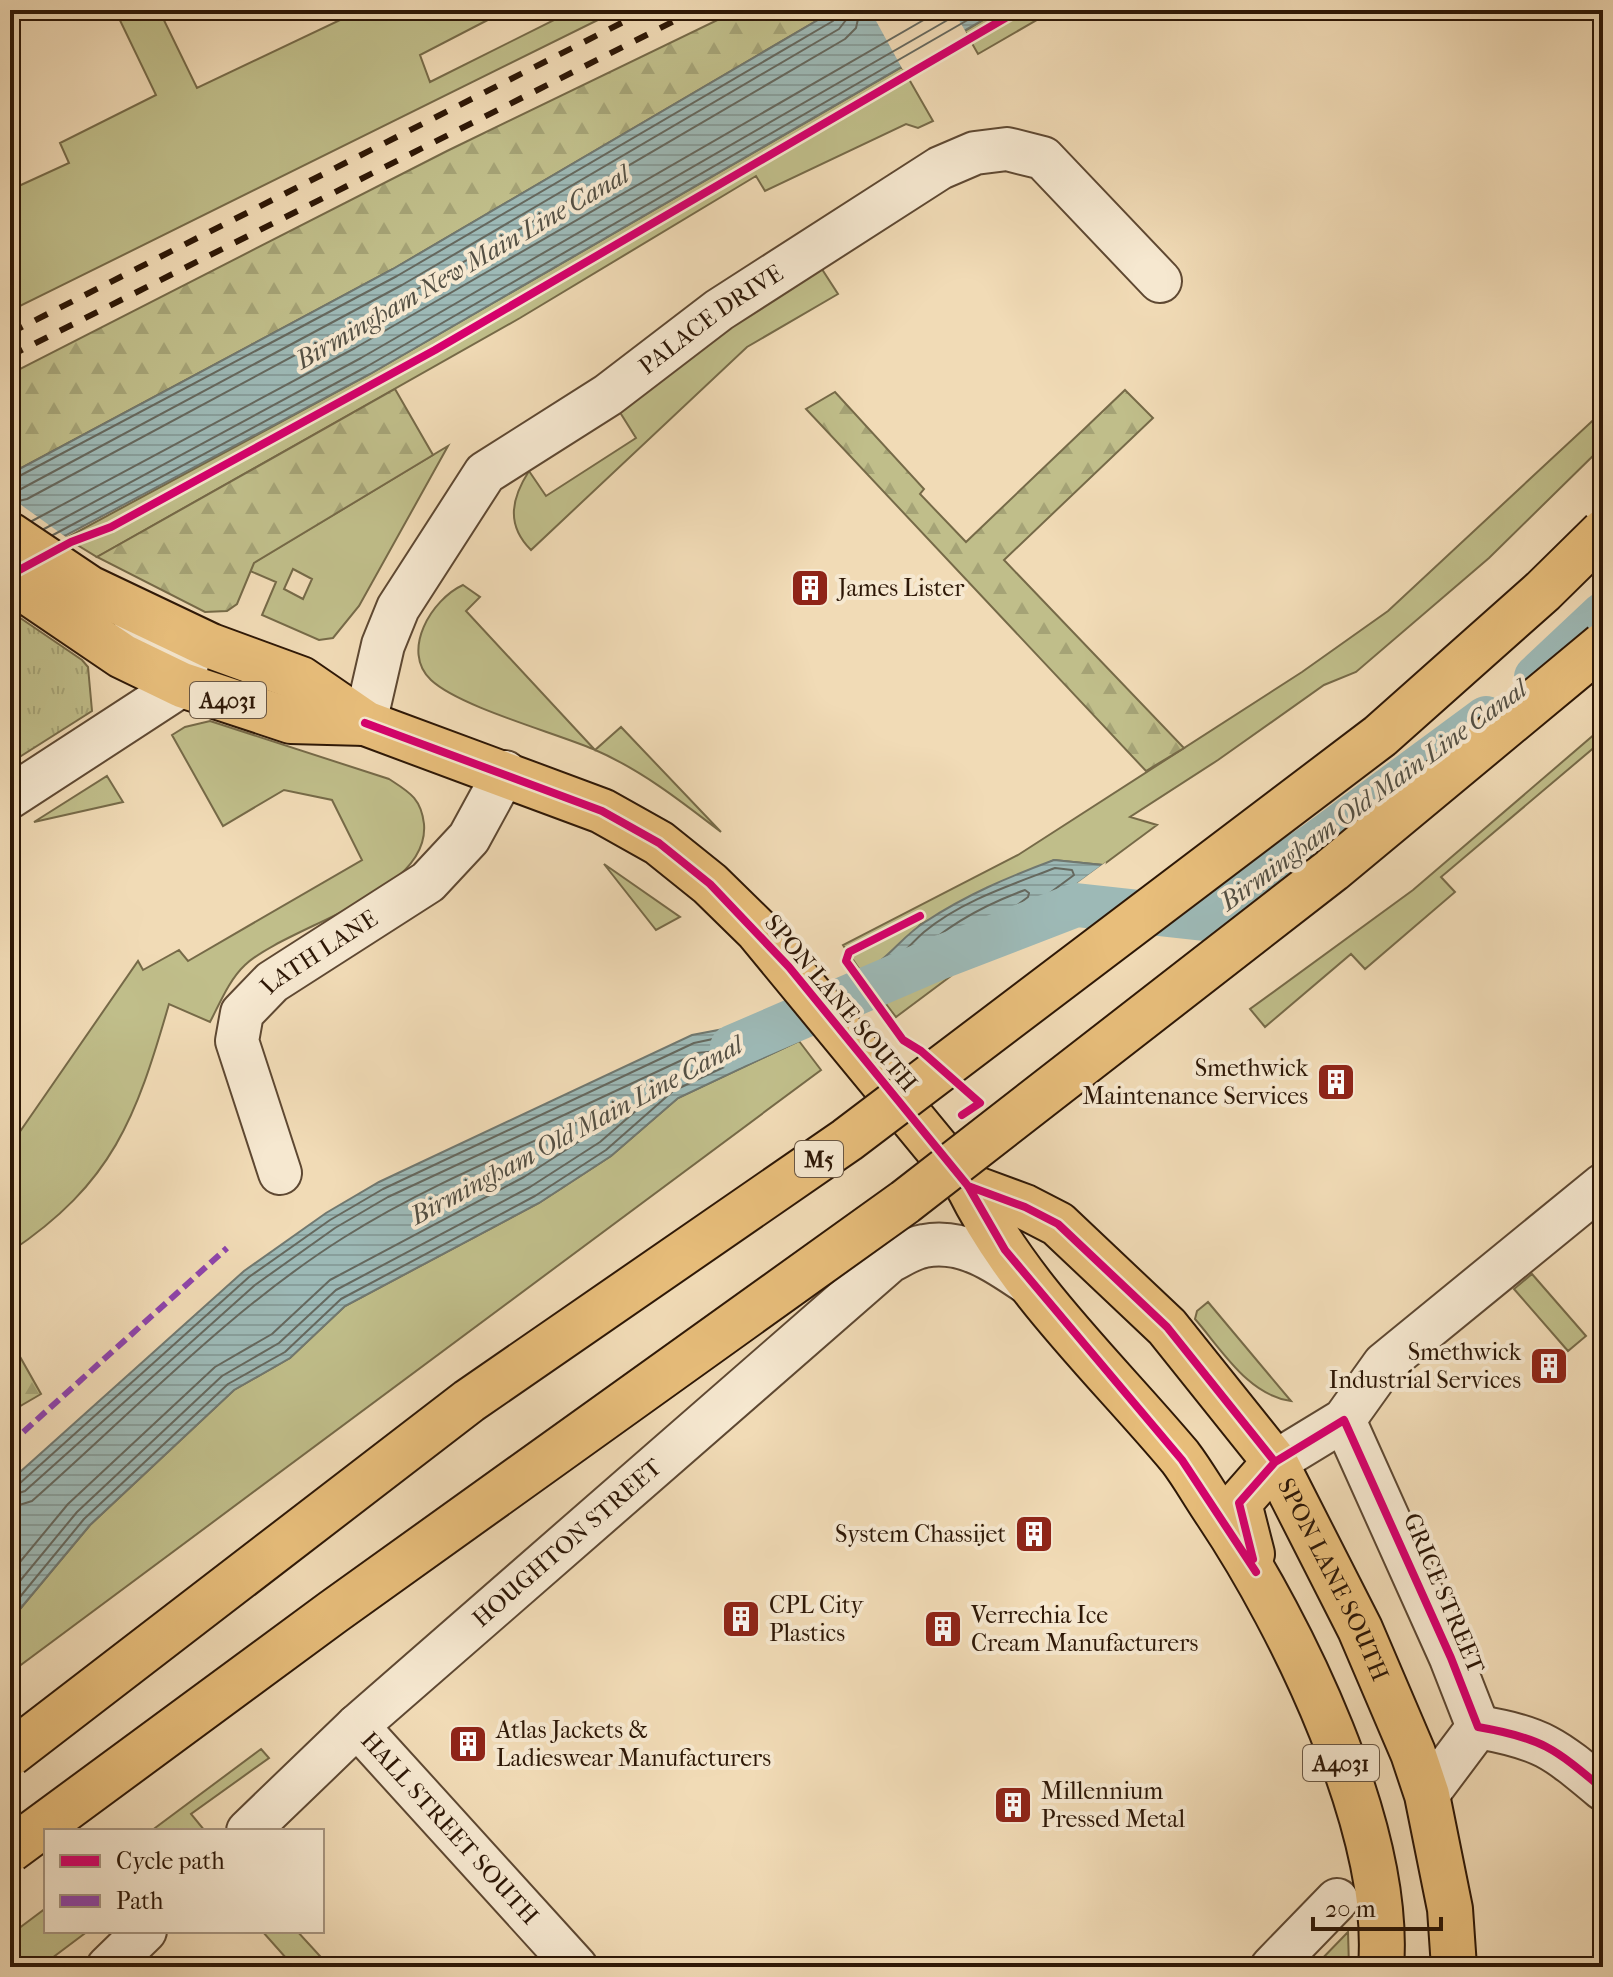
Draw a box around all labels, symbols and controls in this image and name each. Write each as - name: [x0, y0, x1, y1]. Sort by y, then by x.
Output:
- water label: Birmingham New Main Line Canal: [288, 158, 637, 377]
- street label: PALACE DRIVE: [633, 259, 788, 380]
- building icon: James Lister: [789, 567, 831, 609]
- place label: James Lister: [836, 574, 965, 602]
- water label: Birmingham Old Main Line Canal: [1212, 672, 1535, 918]
- road number: A4031: [190, 682, 266, 718]
- street label: LATH LANE: [254, 904, 383, 1000]
- street label: SPON LANE SOUTH: [759, 909, 923, 1097]
- water label: Birmingham Old Main Line Canal: [403, 1028, 750, 1232]
- place label: Smethwick Maintenance Services: [1082, 1054, 1309, 1110]
- building icon: Smethwick Maintenance Services: [1315, 1061, 1357, 1103]
- road number: M5: [795, 1141, 843, 1177]
- place label: Smethwick Industrial Services: [1329, 1338, 1522, 1394]
- building icon: Smethwick Industrial Services: [1528, 1345, 1570, 1387]
- street label: HOUGHTON STREET: [467, 1452, 668, 1633]
- street label: SPON LANE SOUTH: [1272, 1474, 1394, 1685]
- street label: GRICE STREET: [1398, 1509, 1491, 1678]
- building icon: System Chassijet: [1013, 1513, 1055, 1555]
- place label: System Chassijet: [835, 1520, 1006, 1548]
- place label: CPL City Plastics: [769, 1591, 865, 1647]
- building icon: CPL City Plastics: [720, 1598, 762, 1640]
- place label: Verrechia Ice Cream Manufacturers: [970, 1601, 1198, 1657]
- building icon: Verrechia Ice Cream Manufacturers: [922, 1608, 964, 1650]
- place label: Atlas Jackets & Ladieswear Manufacturers: [495, 1716, 771, 1772]
- building icon: Atlas Jackets & Ladieswear Manufacturers: [447, 1723, 489, 1765]
- street label: HALL STREET SOUTH: [355, 1726, 544, 1930]
- road number: A4031: [1303, 1745, 1379, 1781]
- place label: Millennium Pressed Metal: [1041, 1777, 1185, 1833]
- building icon: Millennium Pressed Metal: [992, 1784, 1034, 1826]
- legend: [44, 1829, 324, 1933]
- text: Cycle path: [116, 1847, 225, 1875]
- scale bar: [1313, 1881, 1441, 1931]
- text: Path: [116, 1887, 164, 1915]
- text: 20 m: [1325, 1895, 1376, 1923]

